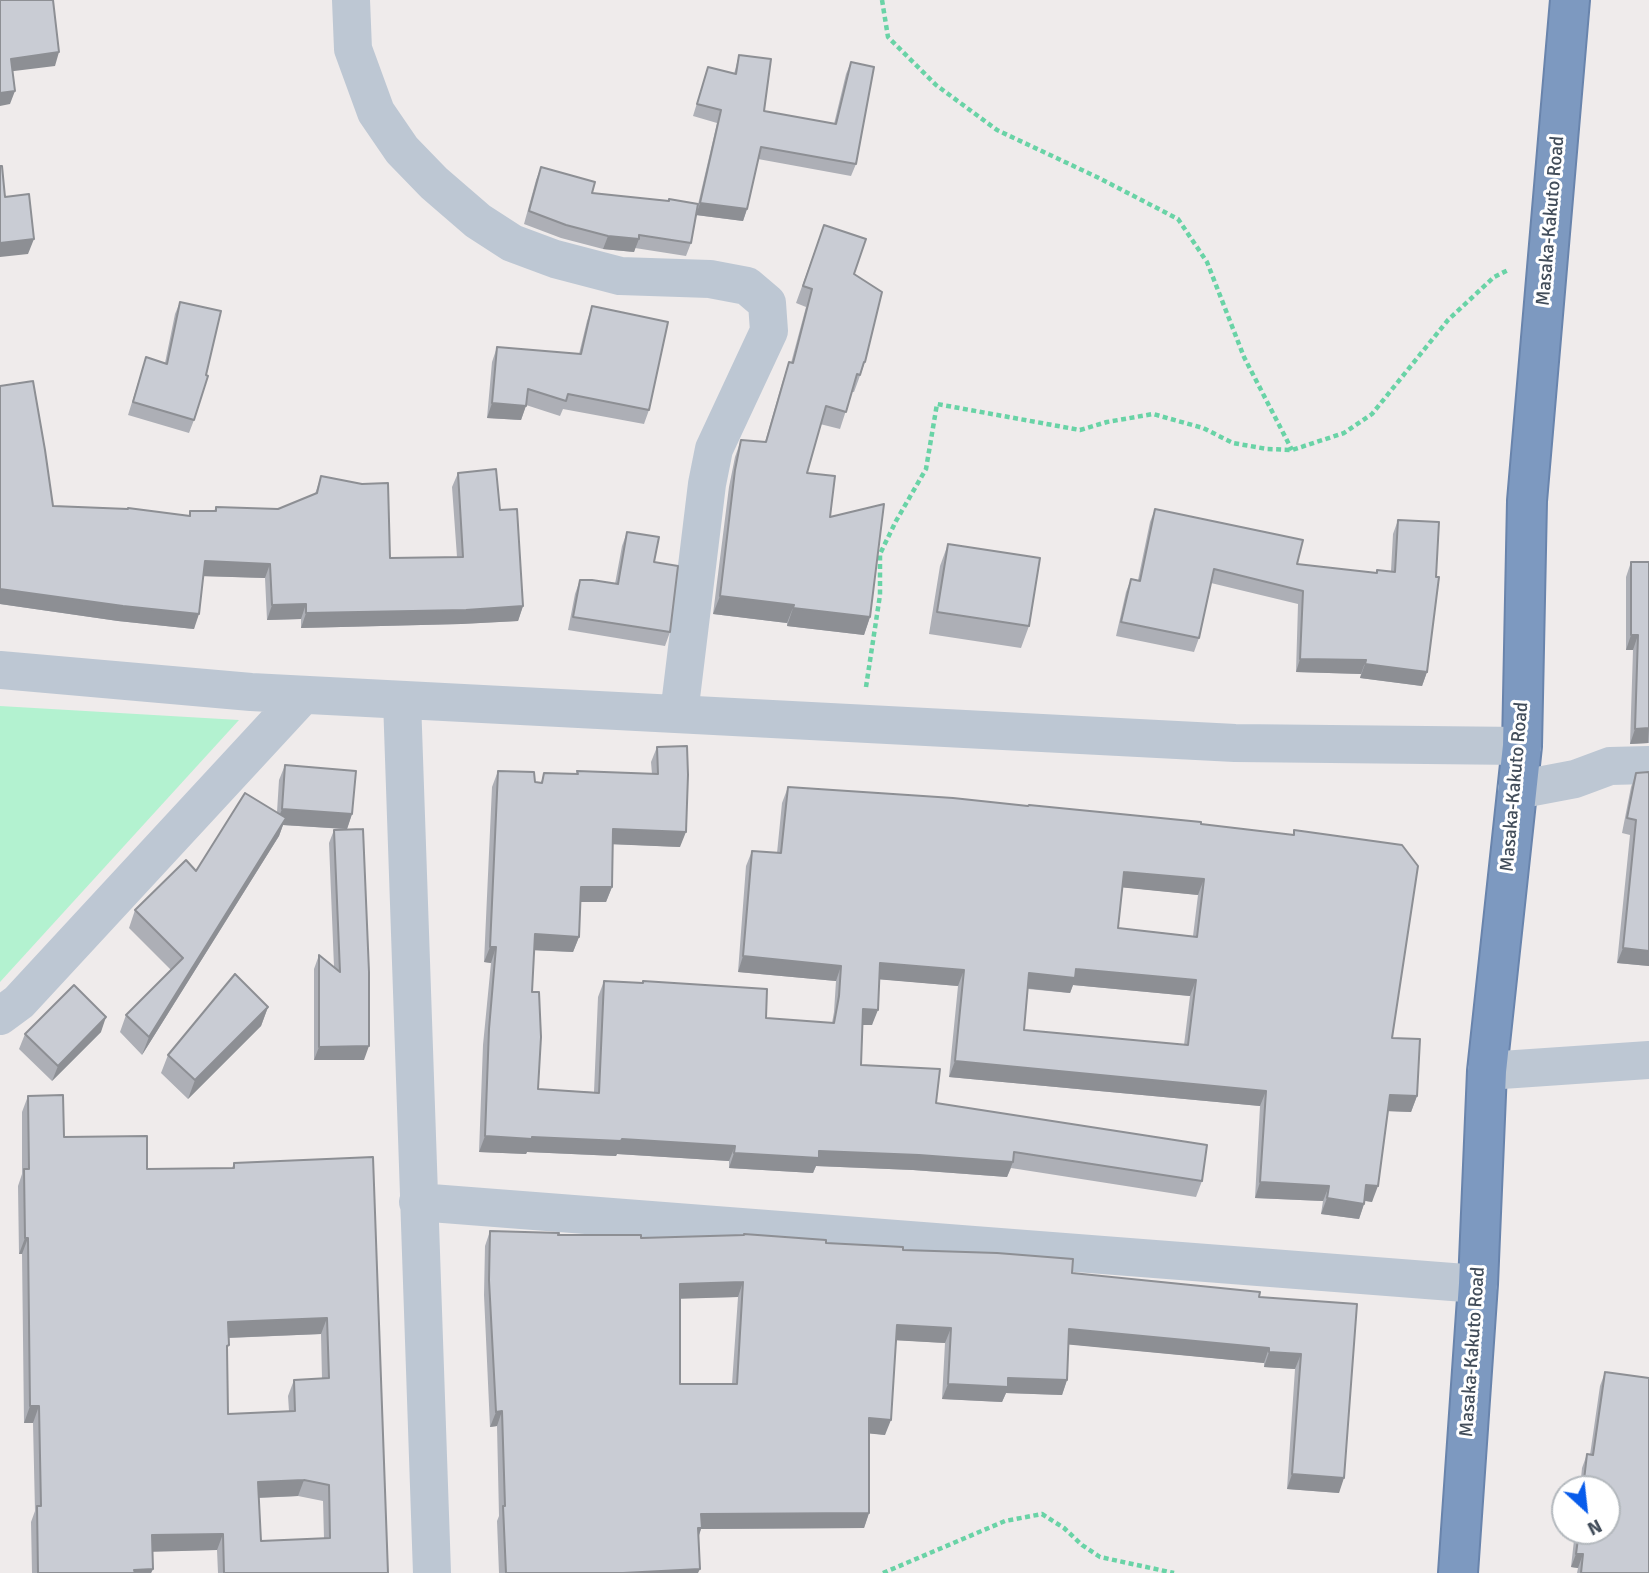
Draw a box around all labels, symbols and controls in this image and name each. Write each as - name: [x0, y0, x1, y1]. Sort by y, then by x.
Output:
- street label: Masaka-Kakuto Road: [1532, 135, 1570, 307]
- street label: Masaka-Kakuto Road: [1496, 701, 1534, 873]
- street label: Masaka-Kakuto Road: [1456, 1266, 1490, 1438]
- north arrow: [1551, 1475, 1621, 1545]
- text: N: [1583, 1513, 1606, 1541]

